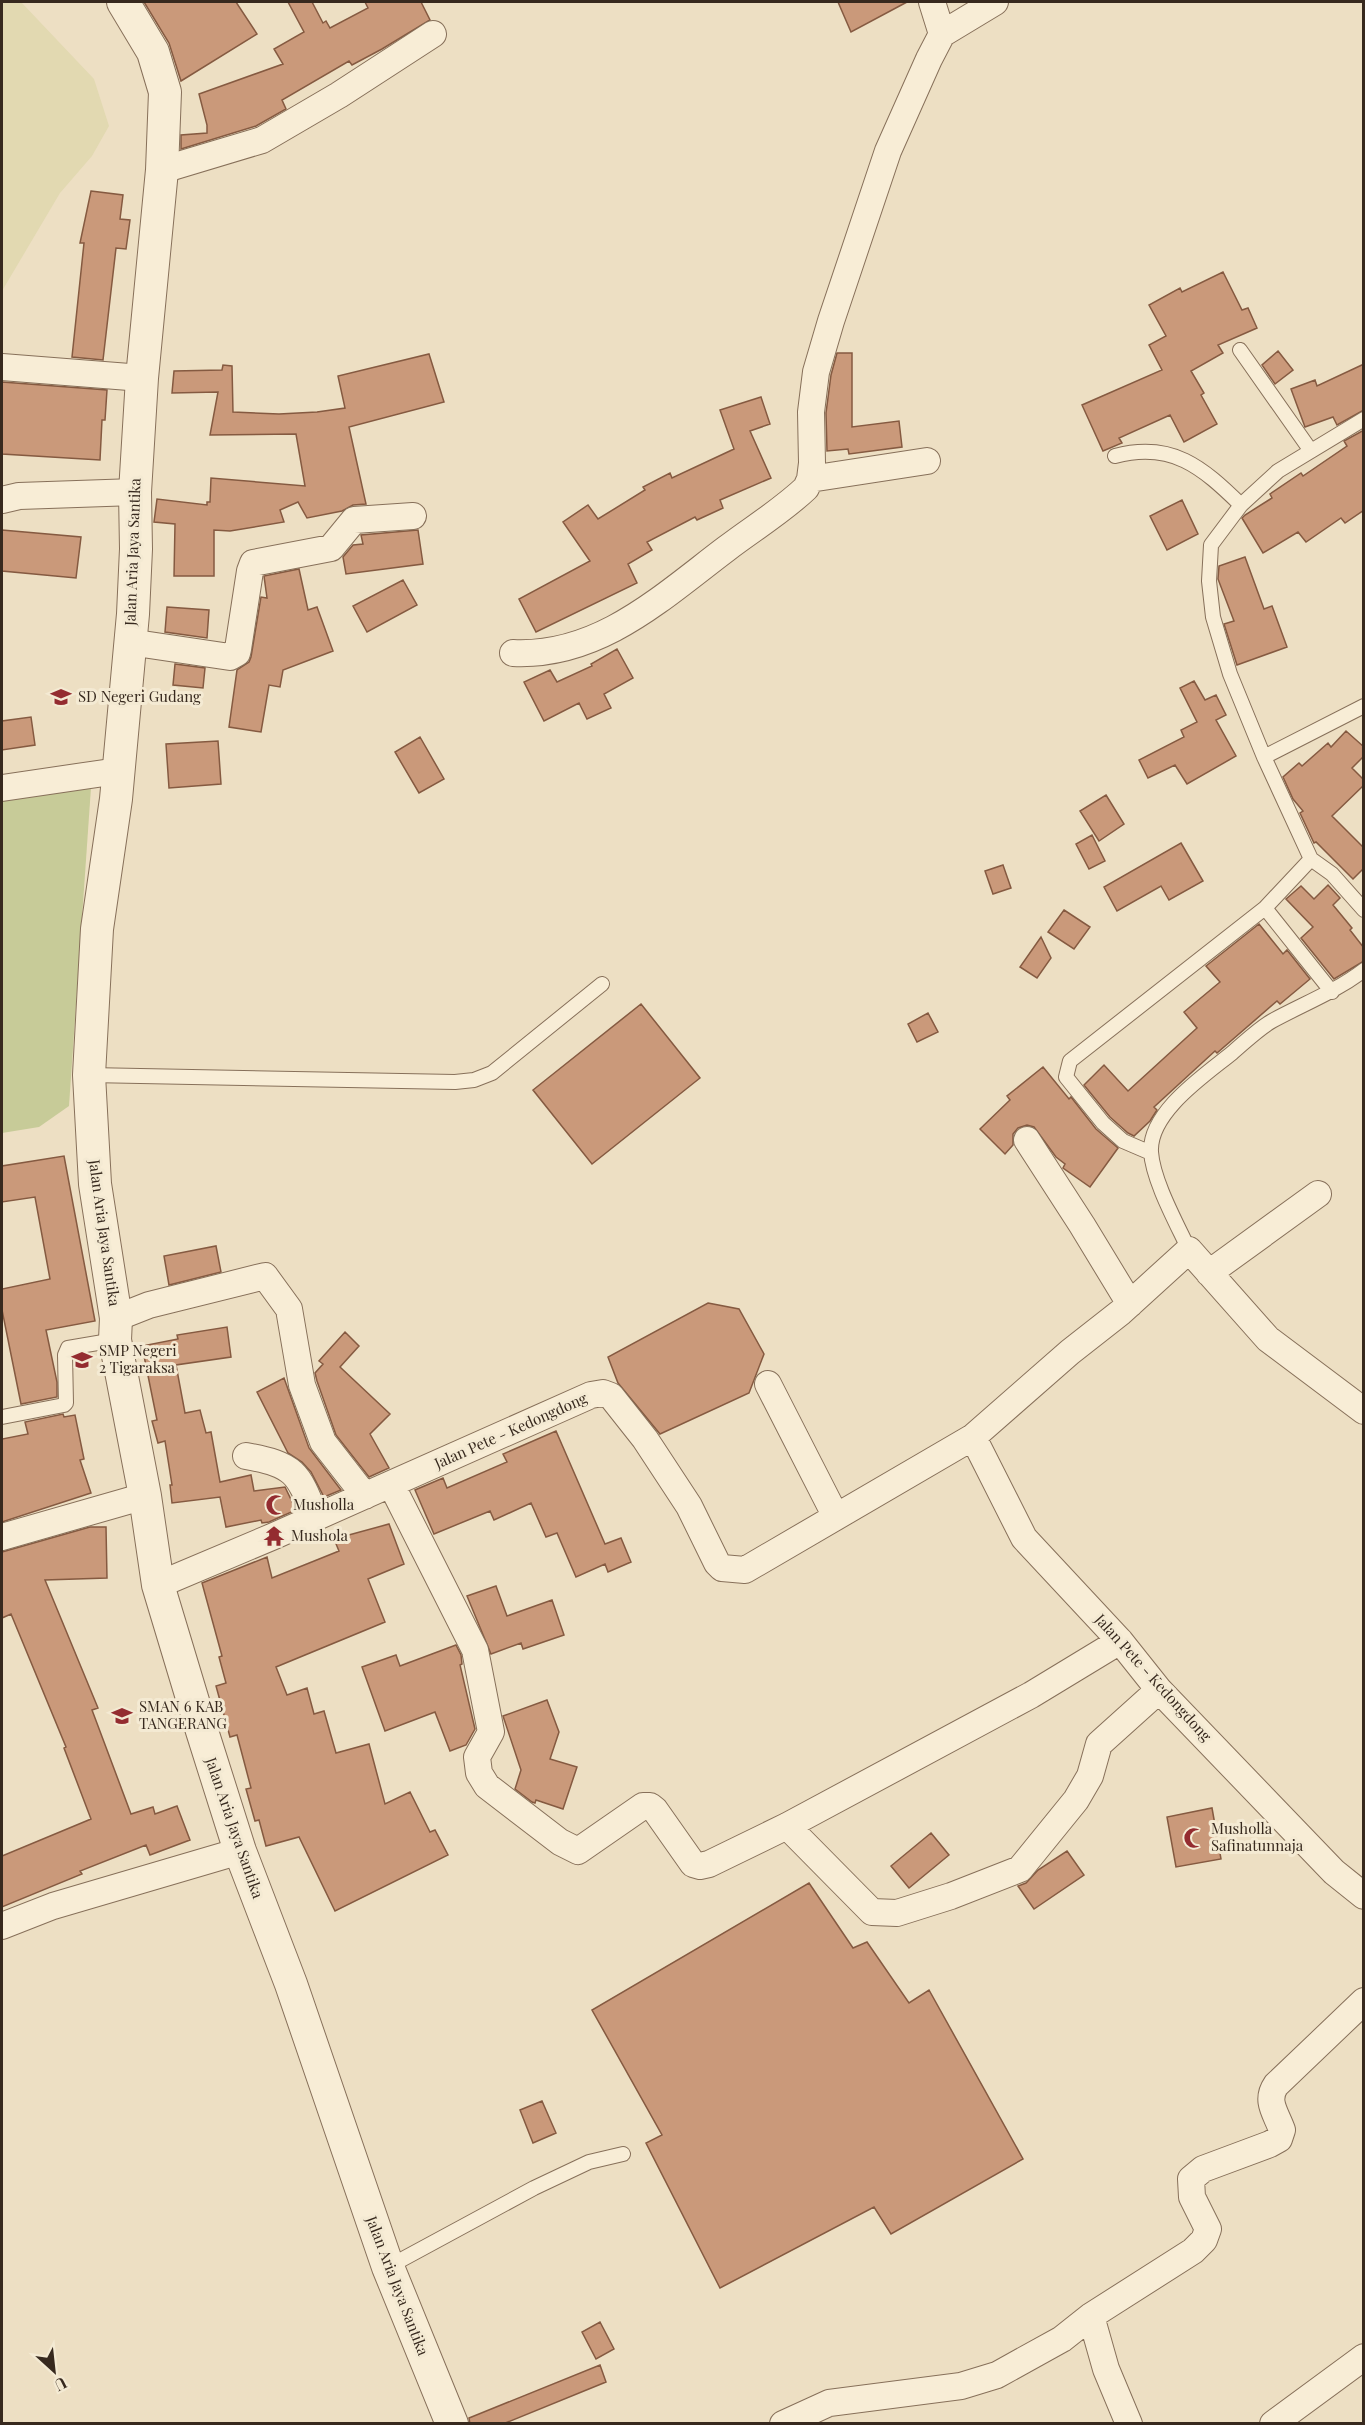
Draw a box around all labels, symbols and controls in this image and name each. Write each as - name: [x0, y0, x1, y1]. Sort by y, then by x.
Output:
- street label: Jalan Aria Jaya Santika: [119, 477, 145, 627]
- school or university icon: SD Negeri Gudang: [49, 685, 73, 709]
- place label: SD Negeri Gudang: [78, 686, 201, 706]
- street label: Jalan Aria Jaya Santika: [85, 1157, 125, 1308]
- place label: SMP Negeri 2 Tigaraksa: [99, 1340, 177, 1377]
- school or university icon: SMP Negeri 2 Tigaraksa: [70, 1348, 94, 1372]
- street label: Jalan Pete - Kedongdong: [430, 1387, 590, 1473]
- mosque icon: Musholla: [264, 1493, 288, 1517]
- place label: Musholla: [293, 1494, 355, 1514]
- temple icon: Mushola: [262, 1524, 286, 1548]
- place label: Mushola: [291, 1525, 349, 1545]
- street label: Jalan Pete - Kedongdong: [1090, 1609, 1216, 1745]
- place label: SMAN 6 KAB TANGERANG: [139, 1696, 227, 1733]
- school or university icon: SMAN 6 KAB TANGERANG: [110, 1704, 134, 1728]
- street label: Jalan Aria Jaya Santika: [201, 1754, 269, 1901]
- place label: Musholla Safinatunnaja: [1211, 1818, 1304, 1855]
- mosque icon: Musholla Safinatunnaja: [1182, 1826, 1206, 1850]
- street label: Jalan Aria Jaya Santika: [362, 2212, 434, 2359]
- north arrow: [24, 2341, 84, 2401]
- text: U: [51, 2373, 71, 2397]

